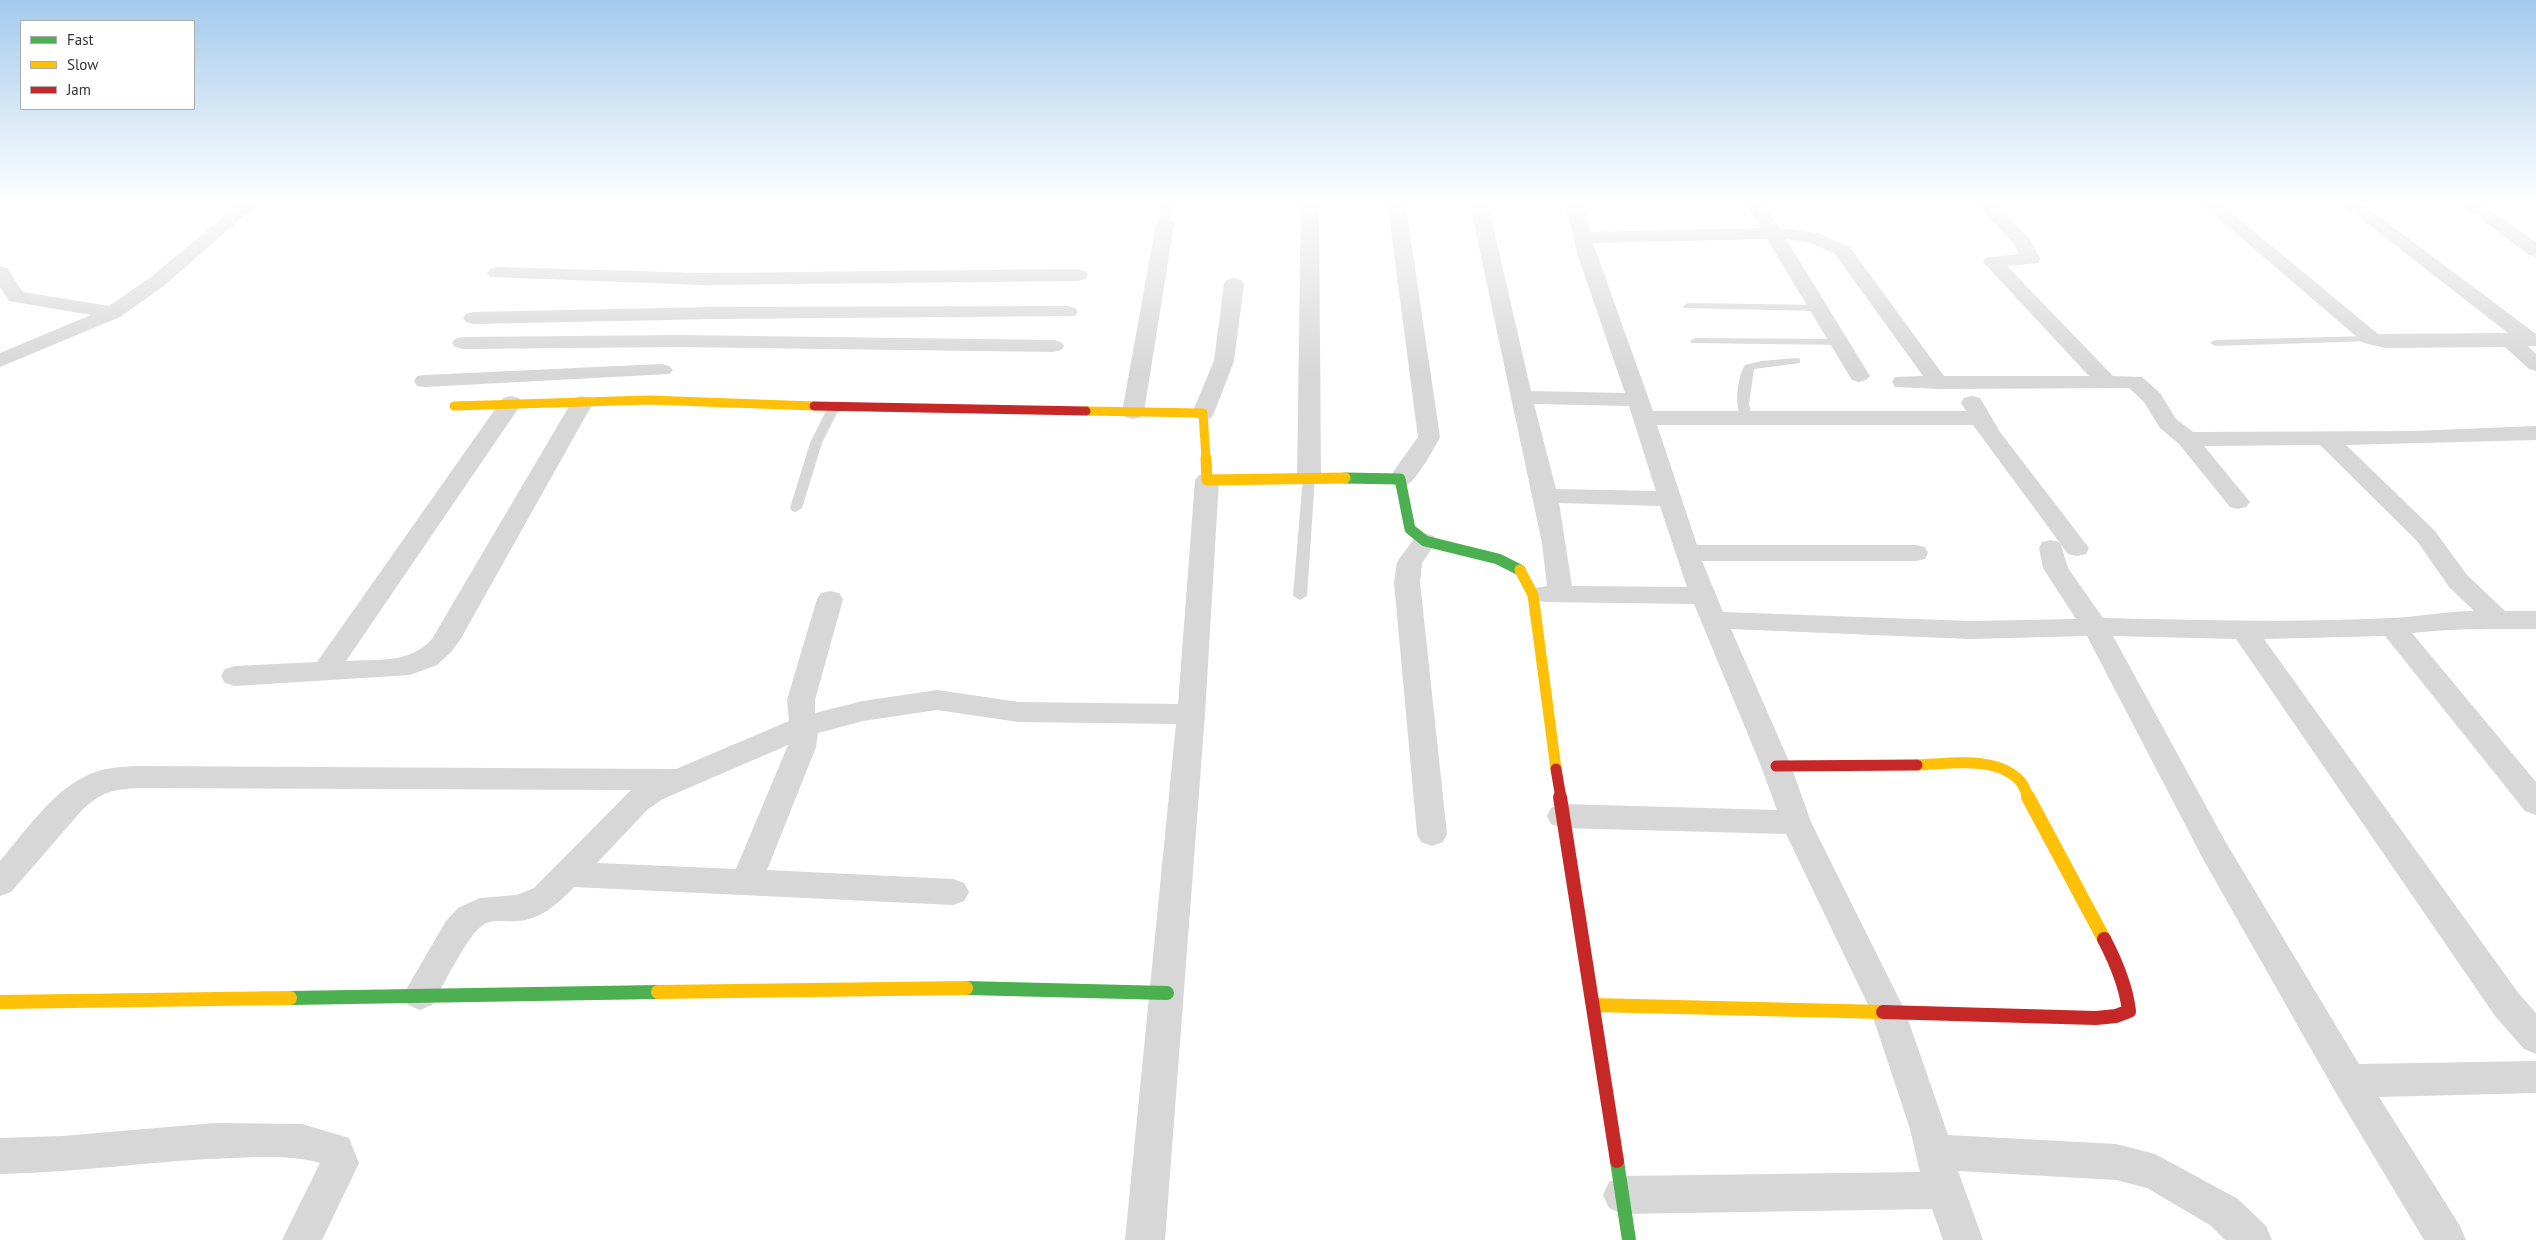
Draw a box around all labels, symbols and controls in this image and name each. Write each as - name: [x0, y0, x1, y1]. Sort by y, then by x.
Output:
- legend: [20, 20, 195, 110]
- text: Fast: [67, 30, 94, 49]
- text: Slow: [67, 55, 98, 74]
- text: Jam: [67, 80, 91, 99]

